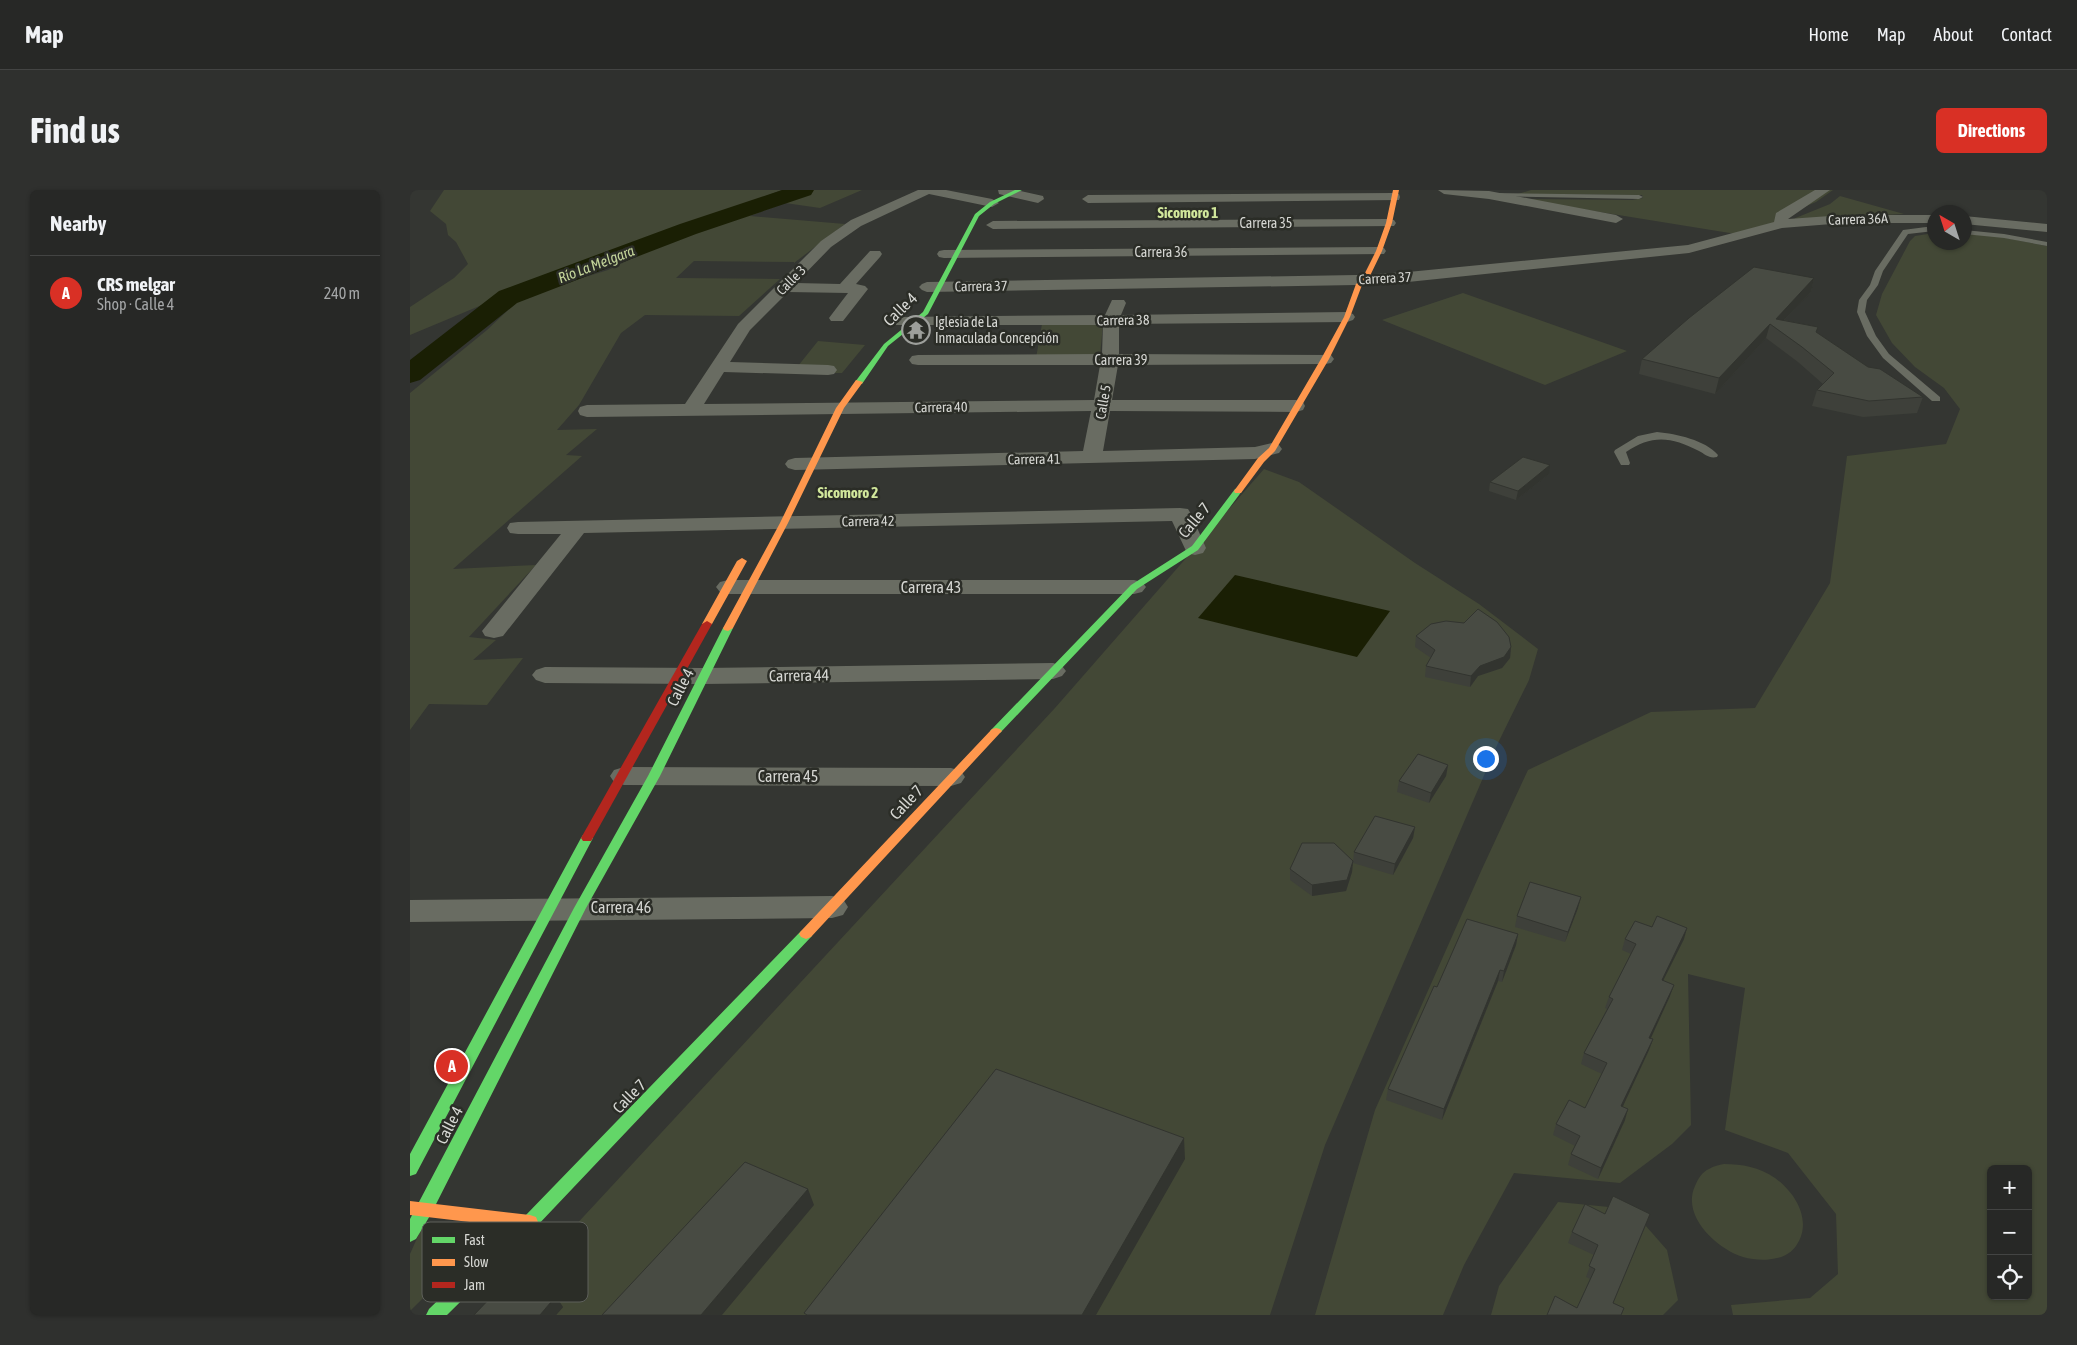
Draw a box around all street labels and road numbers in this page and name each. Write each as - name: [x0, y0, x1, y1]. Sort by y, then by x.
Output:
- street label: Carrera 36A: [1828, 210, 1888, 228]
- street label: Carrera 35: [1240, 215, 1292, 231]
- street label: Carrera 36: [1135, 244, 1188, 260]
- street label: Calle 3: [773, 262, 809, 298]
- street label: Carrera 37: [1358, 269, 1412, 287]
- street label: Carrera 37: [954, 278, 1008, 294]
- street label: Calle 4: [879, 289, 921, 329]
- street label: Carrera 38: [1096, 312, 1150, 328]
- street label: Carrera 39: [1095, 352, 1147, 368]
- street label: Calle 5: [1092, 383, 1114, 421]
- street label: Carrera 40: [914, 399, 968, 415]
- street label: Carrera 41: [1007, 451, 1061, 467]
- street label: Calle 7: [1174, 499, 1214, 541]
- street label: Carrera 42: [841, 513, 895, 529]
- street label: Carrera 43: [901, 578, 961, 596]
- street label: Calle 4: [663, 665, 697, 709]
- street label: Carrera 44: [769, 665, 829, 685]
- street label: Carrera 45: [758, 767, 818, 785]
- street label: Calle 7: [886, 781, 926, 823]
- street label: Carrera 46: [591, 898, 651, 916]
- street label: Calle 7: [609, 1075, 649, 1117]
- street label: Calle 4: [432, 1103, 466, 1147]

